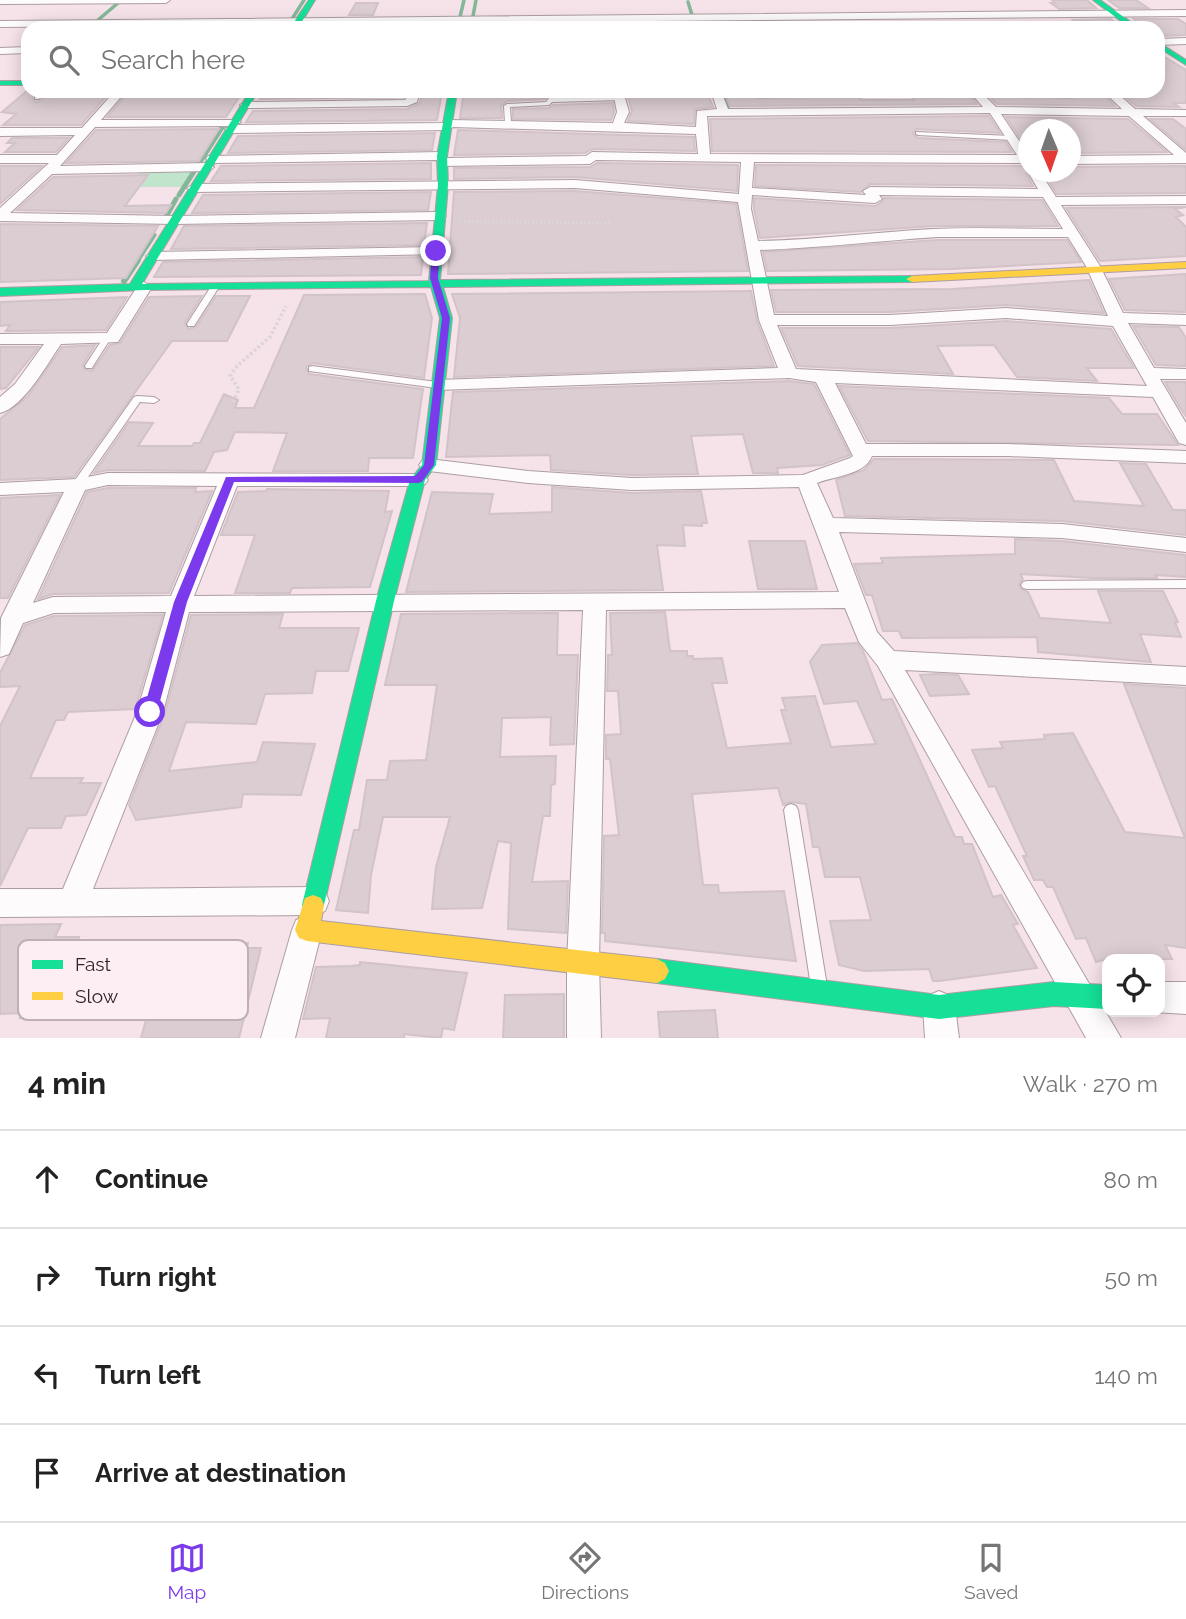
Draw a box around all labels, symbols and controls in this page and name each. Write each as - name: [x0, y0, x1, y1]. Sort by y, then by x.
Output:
- search box: [21, 21, 1165, 98]
- icon: search: [45, 41, 83, 79]
- text: Search here: [101, 45, 245, 75]
- north arrow: [1018, 119, 1081, 182]
- route end: [420, 235, 451, 266]
- route start: [134, 696, 165, 727]
- legend: [18, 940, 248, 1020]
- text: Fast: [75, 953, 111, 975]
- map controls: [1102, 954, 1165, 1017]
- button: locate: [1102, 954, 1165, 1017]
- text: Slow: [75, 985, 119, 1007]
- text: 4 min: [28, 1066, 106, 1101]
- text: Walk · 270 m: [1023, 1070, 1158, 1097]
- icon: ahead: [28, 1160, 66, 1198]
- text: Continue: [95, 1164, 208, 1194]
- text: 80 m: [1103, 1166, 1158, 1193]
- icon: right: [28, 1258, 66, 1296]
- text: Turn right: [95, 1262, 216, 1292]
- text: 50 m: [1104, 1264, 1158, 1291]
- icon: left: [28, 1356, 66, 1394]
- text: Turn left: [95, 1360, 201, 1390]
- text: 140 m: [1095, 1362, 1158, 1389]
- icon: arrive: [28, 1454, 66, 1492]
- text: Arrive at destination: [95, 1458, 346, 1488]
- tab: Map: [168, 1539, 206, 1603]
- tab: Directions: [541, 1539, 629, 1603]
- tab: Saved: [964, 1539, 1018, 1603]

